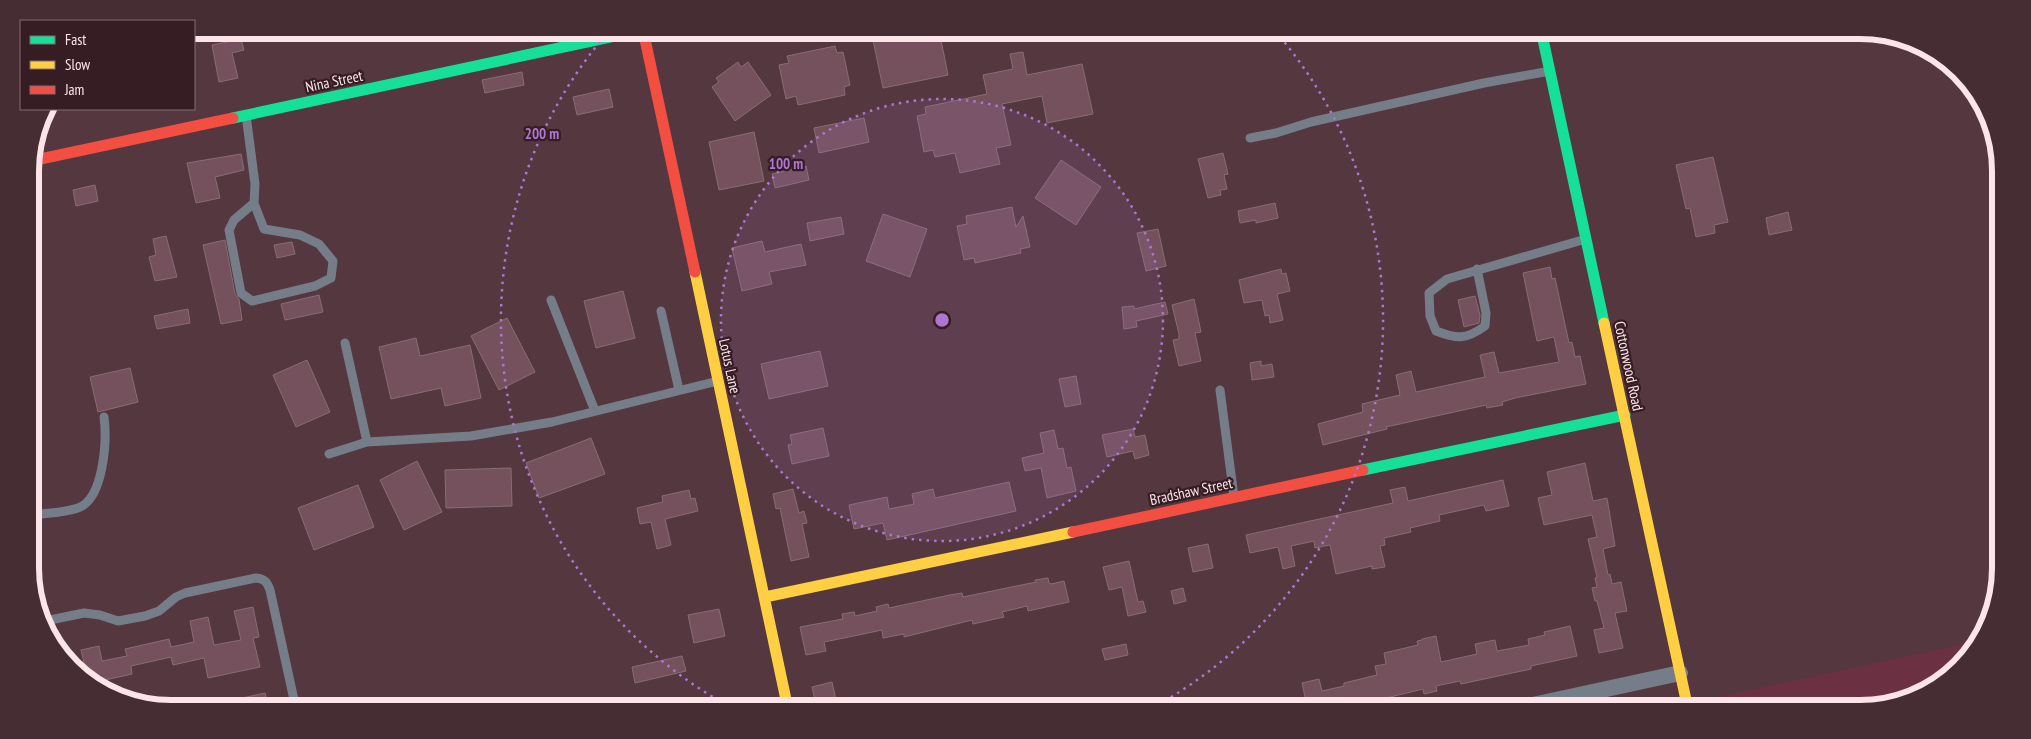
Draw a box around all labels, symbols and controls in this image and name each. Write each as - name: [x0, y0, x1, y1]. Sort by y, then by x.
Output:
- legend: [20, 20, 195, 110]
- text: Fast: [65, 30, 86, 49]
- text: Slow: [65, 55, 90, 74]
- street label: Nina Street: [304, 66, 364, 96]
- text: Jam: [64, 80, 84, 99]
- text: 200 m: [525, 124, 559, 143]
- text: 100 m: [769, 154, 803, 173]
- centre of rings: [933, 311, 951, 329]
- street label: Cottonwood Road: [1610, 319, 1648, 413]
- street label: Lotus Lane: [715, 337, 745, 395]
- street label: Bradshaw Street: [1148, 473, 1234, 509]

